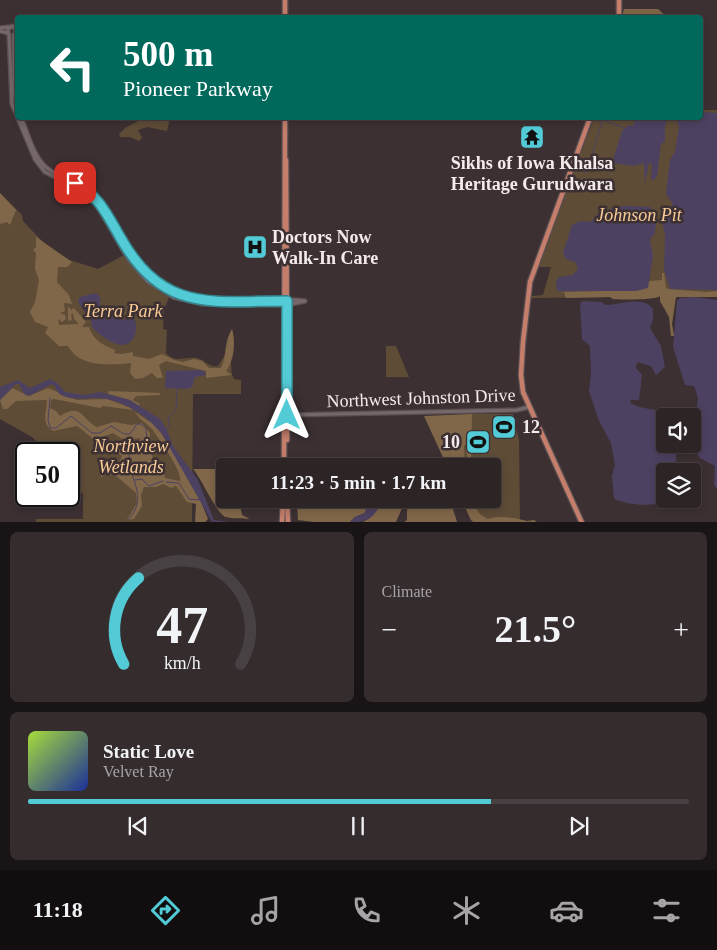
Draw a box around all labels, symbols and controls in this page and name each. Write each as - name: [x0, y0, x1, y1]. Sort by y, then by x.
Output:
- icon: left: [40, 35, 105, 100]
- text: 500 m: [123, 35, 213, 74]
- text: Pioneer Parkway: [123, 76, 273, 101]
- temple icon: Sikhs of Iowa Khalsa Heritage Gurudwara: [519, 124, 545, 150]
- place label: Sikhs of Iowa Khalsa Heritage Gurudwara: [451, 153, 613, 194]
- pin: [54, 162, 96, 204]
- icon: arrive: [61, 169, 89, 197]
- park label: Johnson Pit: [596, 205, 683, 225]
- place label: Doctors Now Walk-In Care: [272, 227, 378, 268]
- hospital icon: Doctors Now Walk-In Care: [242, 234, 268, 260]
- park label: Terra Park: [84, 301, 163, 321]
- street label: Northwest Johnston Drive: [326, 385, 516, 411]
- position arrow: [260, 388, 312, 440]
- map controls: [656, 408, 701, 508]
- button: sound: [656, 408, 701, 453]
- sports icon: 12: [491, 414, 517, 440]
- place label: 12: [522, 417, 540, 437]
- sports icon: 10: [465, 429, 491, 455]
- place label: 10: [442, 432, 460, 452]
- park label: Northview Wetlands: [93, 436, 169, 477]
- speed limit sign: 50: [15, 442, 80, 507]
- button: layers: [656, 463, 701, 508]
- text: 11:23 · 5 min · 1.7 km: [271, 472, 446, 493]
- text: Climate: [382, 583, 432, 600]
- text: 47: [156, 597, 208, 654]
- text: 21.5°: [494, 608, 576, 650]
- text: −: [382, 614, 397, 645]
- text: +: [673, 614, 689, 645]
- text: km/h: [163, 653, 200, 673]
- text: Static Love: [103, 741, 194, 762]
- text: Velvet Ray: [103, 763, 174, 780]
- icon: previous: [124, 812, 152, 840]
- icon: pause: [344, 812, 372, 840]
- icon: next: [565, 812, 593, 840]
- icon: directions: [148, 893, 183, 928]
- icon: music: [248, 893, 283, 928]
- icon: phone: [349, 893, 384, 928]
- icon: climate: [449, 893, 484, 928]
- icon: car: [549, 893, 584, 928]
- icon: filters: [649, 893, 684, 928]
- text: 11:18: [33, 897, 83, 922]

